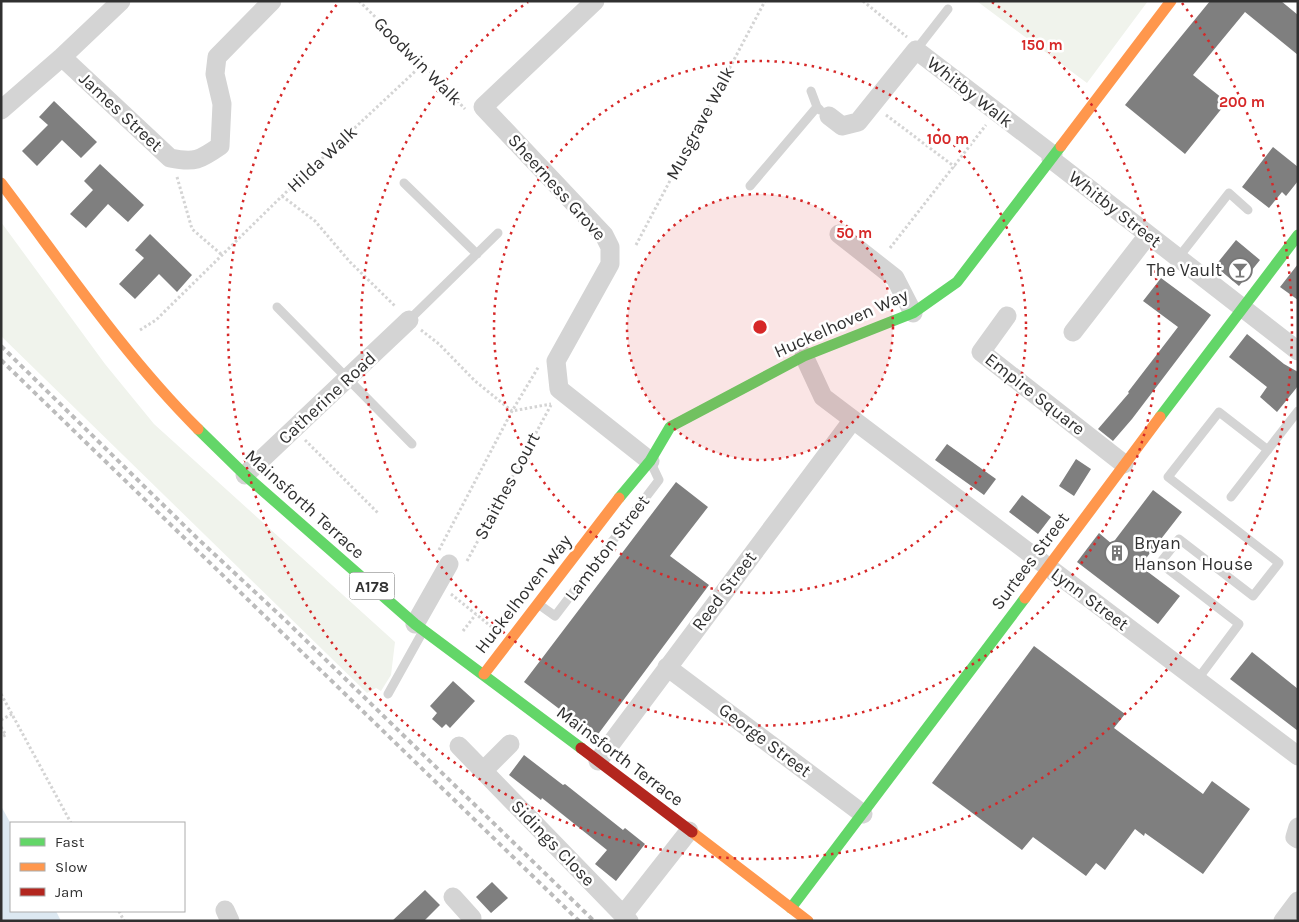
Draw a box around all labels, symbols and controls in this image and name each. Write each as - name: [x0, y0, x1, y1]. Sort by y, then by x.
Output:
- street label: Goodwin Walk: [369, 12, 467, 110]
- text: 150 m: [1021, 36, 1063, 54]
- street label: Whitby Walk: [923, 52, 1017, 132]
- street label: Musgrave Walk: [661, 62, 739, 184]
- street label: James Street: [75, 68, 168, 156]
- text: 200 m: [1219, 93, 1265, 111]
- street label: Hilda Walk: [282, 121, 362, 197]
- street label: Sheerness Grove: [503, 129, 611, 245]
- text: 100 m: [927, 130, 969, 148]
- street label: Whitby Street: [1064, 166, 1166, 252]
- text: 50 m: [836, 224, 872, 242]
- bar icon: The Vault: [1227, 257, 1253, 283]
- place label: The Vault: [1146, 259, 1222, 281]
- street label: Huckelhoven Way: [770, 283, 912, 362]
- centre of rings: [751, 318, 769, 336]
- street label: Catherine Road: [274, 347, 380, 449]
- street label: Empire Square: [981, 348, 1089, 440]
- street label: Staithes Court: [469, 428, 545, 544]
- street label: Mainsforth Terrace: [241, 445, 369, 563]
- street label: Lambton Street: [560, 490, 654, 605]
- street label: Surtees Street: [986, 508, 1074, 614]
- street label: Huckelhoven Way: [470, 530, 577, 658]
- place label: Bryan Hanson House: [1134, 532, 1253, 575]
- building icon: Bryan Hanson House: [1104, 540, 1130, 566]
- street label: Reed Street: [687, 547, 761, 635]
- street label: Lynn Street: [1047, 563, 1133, 636]
- road number: A178: [350, 572, 394, 600]
- street label: George Street: [714, 698, 816, 782]
- street label: Mainsforth Terrace: [552, 701, 688, 811]
- street label: Sidings Close: [506, 795, 600, 891]
- legend: [10, 822, 185, 912]
- text: Fast: [55, 833, 85, 851]
- text: Slow: [55, 858, 87, 876]
- text: Jam: [55, 883, 83, 901]

